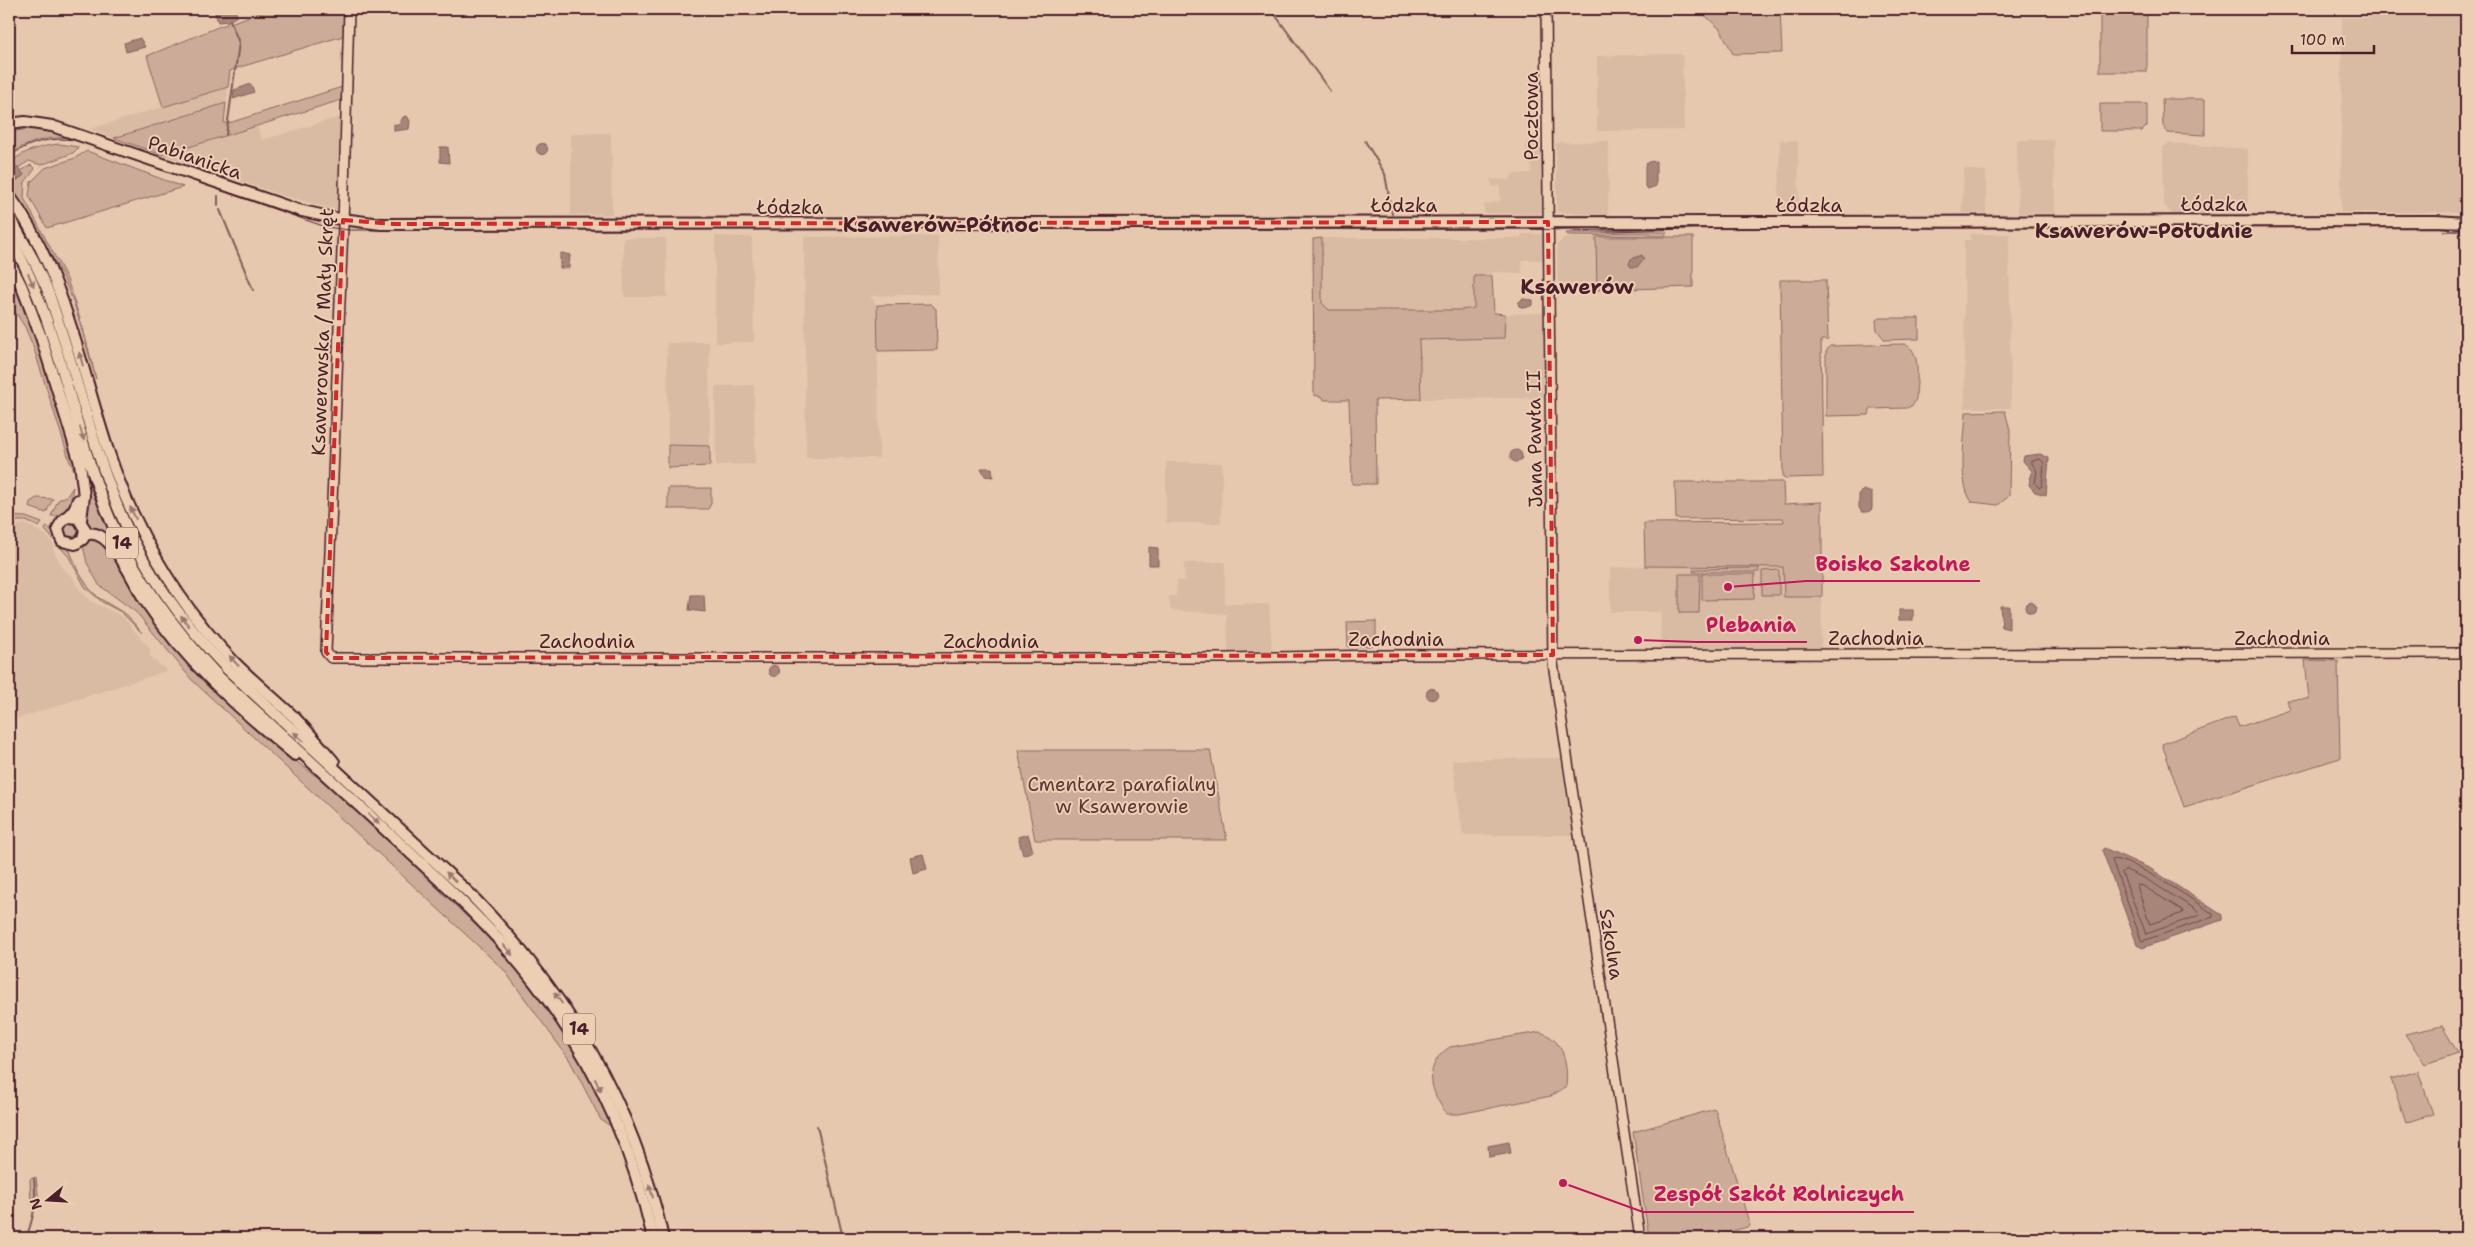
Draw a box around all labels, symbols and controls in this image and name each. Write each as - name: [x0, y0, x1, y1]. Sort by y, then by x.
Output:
- scale bar: [2292, 22, 2375, 54]
- text: 100 m: [2300, 30, 2345, 50]
- street label: Pocztowa: [1519, 71, 1544, 161]
- street label: Pabianicka: [145, 130, 245, 185]
- street label: Łódzka: [2180, 192, 2247, 217]
- street label: Łódzka: [1370, 193, 1437, 218]
- street label: Łódzka: [1775, 193, 1842, 218]
- street label: Łódzka: [756, 195, 823, 220]
- street label: Ksawerowska / Mały Skręt: [306, 208, 339, 456]
- district label: Ksawerów-Północ: [843, 211, 1039, 239]
- district label: Ksawerów-Południe: [2035, 217, 2253, 245]
- one-way arrow: [27, 273, 35, 287]
- district label: Ksawerów: [1520, 273, 1634, 301]
- one-way arrow: [77, 352, 85, 367]
- street label: Jana Pawła II: [1521, 370, 1548, 508]
- one-way arrow: [78, 426, 86, 441]
- one-way arrow: [129, 506, 137, 520]
- road number: 14: [106, 528, 138, 558]
- callout: Boisko Szkolne: [1806, 546, 1980, 581]
- text: Boisko Szkolne: [1816, 551, 1970, 577]
- callout: Plebania: [1696, 607, 1807, 642]
- text: Plebania: [1706, 612, 1797, 638]
- one-way arrow: [179, 615, 190, 628]
- street label: Zachodnia: [1828, 626, 1924, 651]
- street label: Zachodnia: [2234, 626, 2330, 651]
- street label: Zachodnia: [1348, 627, 1444, 652]
- street label: Zachodnia: [539, 629, 635, 654]
- street label: Zachodnia: [943, 629, 1039, 654]
- one-way arrow: [228, 656, 240, 668]
- one-way arrow: [293, 731, 305, 743]
- park label: Cmentarz parafialny w Ksawerowie: [1027, 772, 1217, 819]
- one-way arrow: [368, 813, 380, 825]
- one-way arrow: [445, 871, 457, 883]
- street label: Szkolna: [1594, 907, 1629, 982]
- one-way arrow: [502, 944, 513, 956]
- one-way arrow: [553, 991, 563, 1005]
- road number: 14: [563, 1014, 595, 1044]
- one-way arrow: [594, 1077, 602, 1092]
- north arrow: [22, 1174, 72, 1224]
- callout: Zespół Szkół Rolniczych: [1643, 1177, 1914, 1212]
- text: Zespół Szkół Rolniczych: [1654, 1181, 1904, 1207]
- one-way arrow: [647, 1183, 655, 1198]
- text: N: [25, 1196, 46, 1212]

